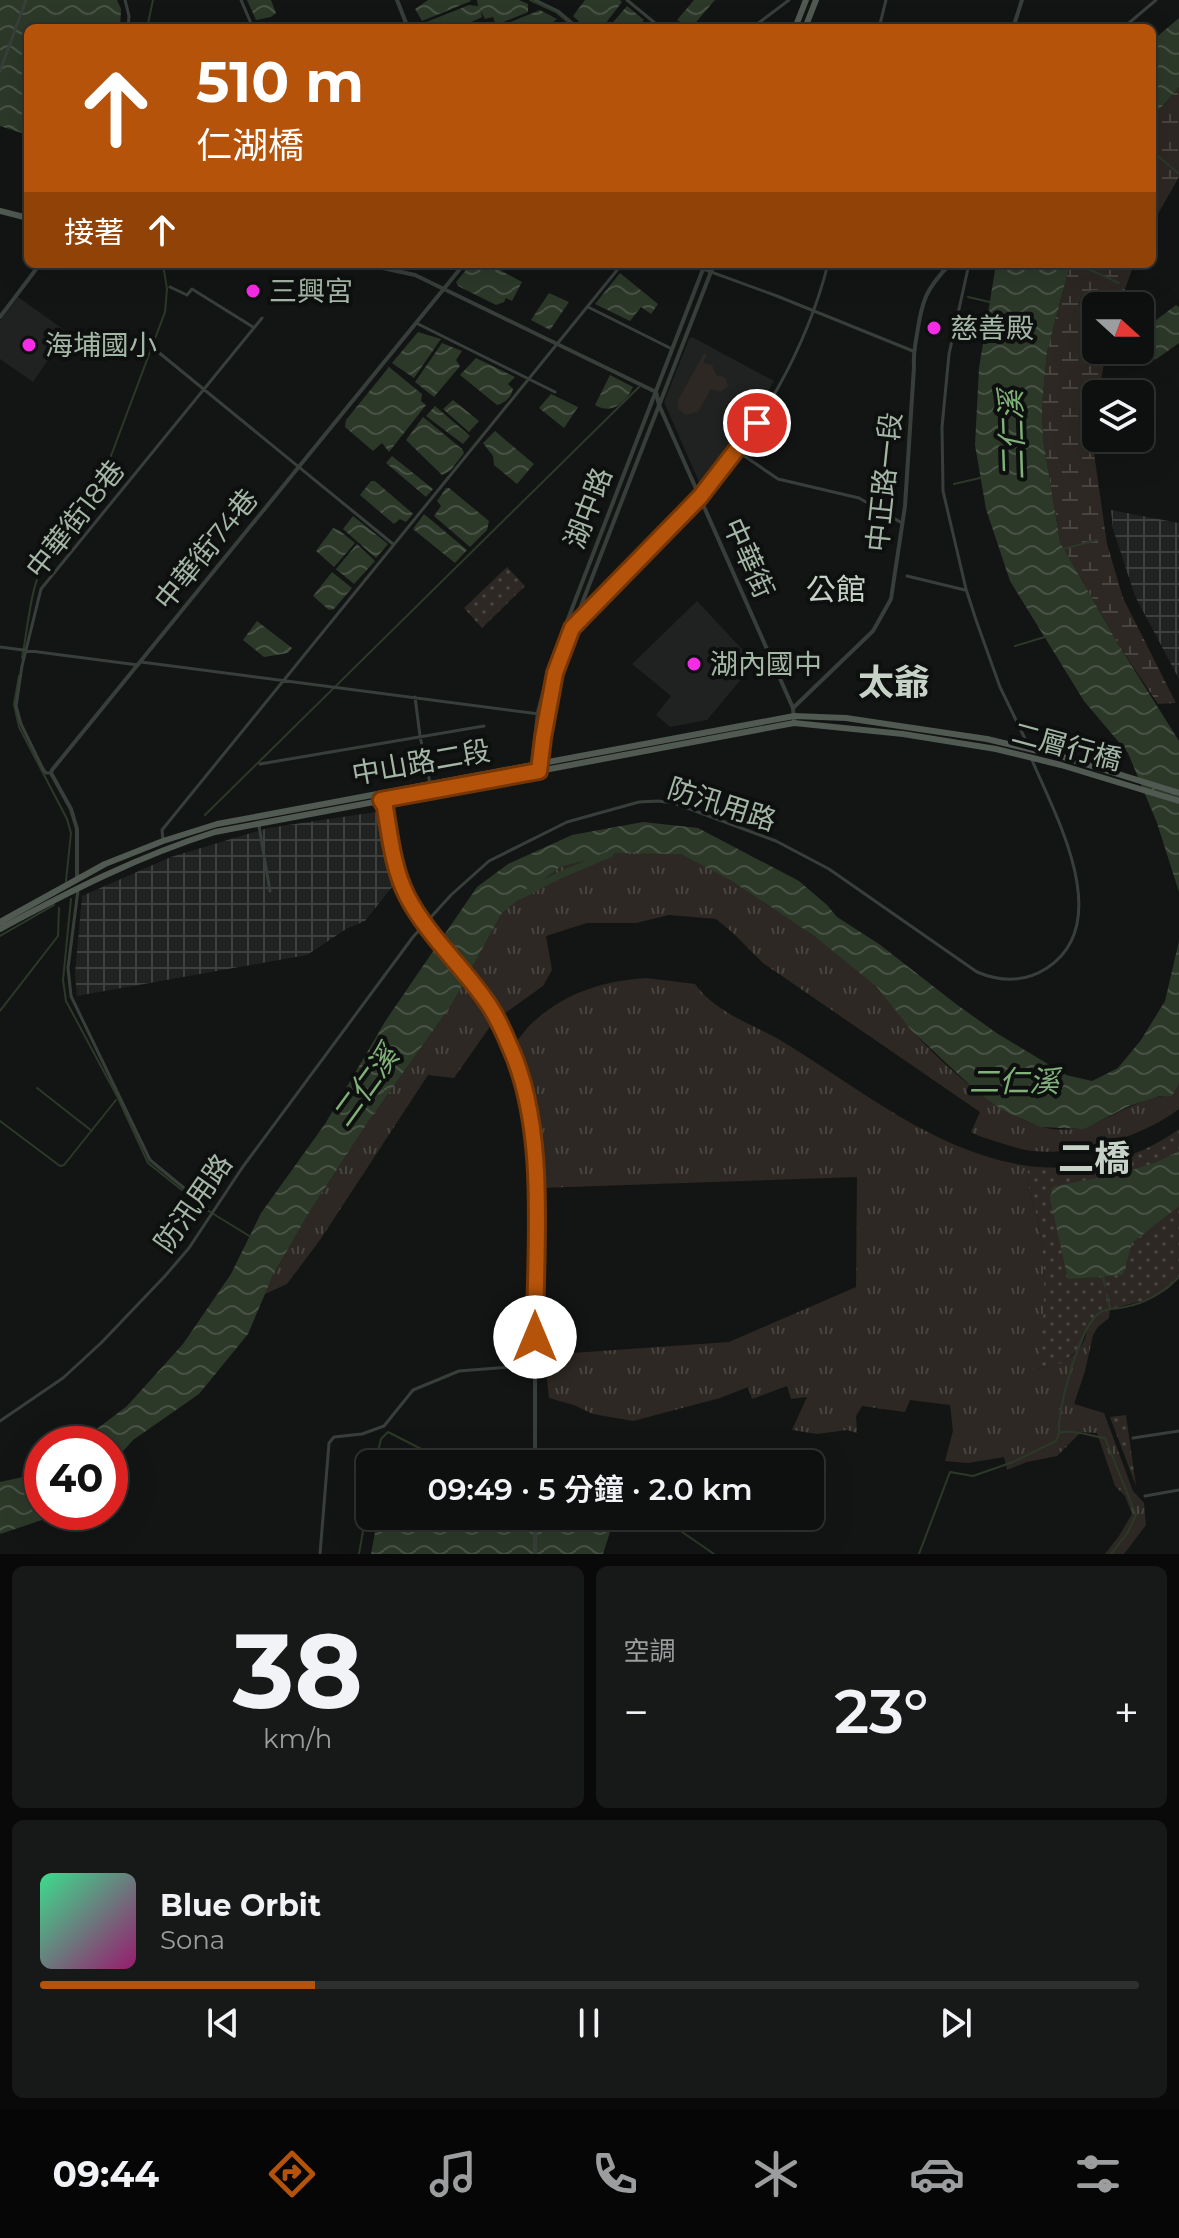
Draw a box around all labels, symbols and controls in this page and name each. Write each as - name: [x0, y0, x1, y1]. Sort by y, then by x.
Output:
- text: 510 m: [196, 48, 364, 116]
- icon: ahead: [64, 56, 168, 160]
- text: 仁湖橋: [196, 123, 304, 167]
- icon: ahead: [140, 208, 184, 252]
- text: 接著: [64, 214, 124, 251]
- place label: 三興宮: [269, 274, 353, 308]
- marker: 三興宮: [244, 282, 262, 300]
- north arrow: [1082, 292, 1154, 364]
- map controls: [1082, 292, 1154, 452]
- place label: 慈善殿: [950, 311, 1034, 345]
- marker: 慈善殿: [925, 319, 943, 337]
- place label: 海埔國小: [45, 328, 157, 362]
- marker: 海埔國小: [20, 336, 38, 354]
- button: layers: [1082, 380, 1154, 452]
- water label: 二仁溪: [992, 385, 1032, 481]
- pin: [723, 389, 791, 457]
- icon: arrive: [735, 401, 779, 445]
- street label: 中正路一段: [860, 411, 908, 553]
- street label: 中華街18巷: [19, 453, 131, 585]
- street label: 湖中路: [557, 463, 619, 553]
- street label: 中華街74巷: [147, 482, 265, 616]
- street label: 中華街: [716, 513, 782, 603]
- district label: 公館: [806, 571, 866, 608]
- place label: 湖內國中: [710, 647, 822, 681]
- marker: 湖內國中: [685, 655, 703, 673]
- district label: 太爺: [858, 660, 930, 704]
- street label: 二層行橋: [1009, 715, 1125, 777]
- street label: 中山路二段: [349, 733, 493, 791]
- street label: 防汛用路: [663, 771, 781, 837]
- water label: 二仁溪: [324, 1035, 409, 1133]
- water label: 二仁溪: [969, 1063, 1063, 1100]
- district label: 二橋: [1058, 1136, 1130, 1180]
- street label: 防汛用路: [147, 1147, 239, 1259]
- position arrow: [493, 1295, 577, 1379]
- speed limit sign: 40: [24, 1426, 128, 1530]
- text: 09:49 · 5 分鐘 · 2.0 km: [428, 1471, 752, 1508]
- text: 38: [233, 1607, 363, 1734]
- text: 空調: [624, 1635, 676, 1667]
- text: 23°: [834, 1675, 928, 1748]
- text: −: [624, 1685, 649, 1739]
- text: +: [1114, 1685, 1139, 1739]
- text: km/h: [263, 1723, 332, 1755]
- text: Blue Orbit: [160, 1887, 321, 1924]
- text: Sona: [160, 1924, 225, 1956]
- icon: previous: [201, 2001, 245, 2045]
- icon: pause: [567, 2001, 611, 2045]
- icon: next: [934, 2001, 978, 2045]
- icon: directions: [264, 2146, 320, 2202]
- icon: music: [425, 2146, 481, 2202]
- icon: phone: [587, 2146, 643, 2202]
- icon: climate: [748, 2146, 804, 2202]
- icon: car: [909, 2146, 965, 2202]
- icon: filters: [1070, 2146, 1126, 2202]
- text: 09:44: [53, 2152, 159, 2196]

